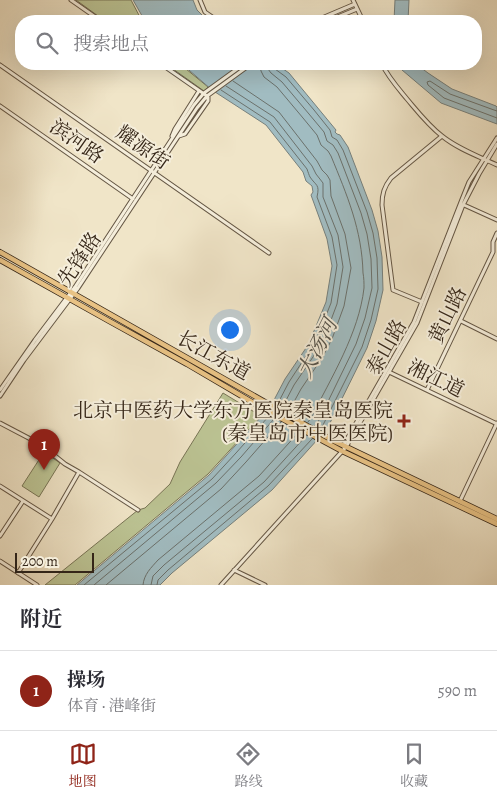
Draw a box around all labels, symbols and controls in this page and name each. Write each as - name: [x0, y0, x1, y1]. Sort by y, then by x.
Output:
- search box: [15, 15, 482, 70]
- icon: search: [33, 29, 61, 57]
- text: 搜索地点: [73, 31, 149, 57]
- street label: 滨河路: [44, 113, 109, 170]
- street label: 耀源街: [110, 119, 175, 176]
- street label: 先锋路: [51, 227, 107, 292]
- street label: 黄山路: [422, 282, 473, 348]
- water label: 大汤河: [290, 310, 346, 382]
- street label: 泰山路: [360, 314, 413, 380]
- your location: [217, 317, 243, 343]
- street label: 长江东道: [172, 324, 255, 387]
- street label: 湘江道: [403, 353, 469, 404]
- place label: 北京中医药大学东方医院秦皇岛医院 (秦皇岛市中医医院): [73, 397, 393, 447]
- marker: 北京中医药大学东方医院秦皇岛医院 (秦皇岛市中医医院): [397, 414, 411, 428]
- pin: 1: [28, 429, 60, 470]
- scale bar: [15, 550, 94, 573]
- text: 200 m: [22, 552, 58, 571]
- text: 附近: [20, 605, 62, 633]
- text: 操场: [67, 667, 105, 693]
- text: 1: [33, 680, 39, 702]
- text: 590 m: [438, 680, 477, 702]
- text: 体育 · 港峰街: [67, 695, 157, 717]
- tab: 地图: [69, 740, 97, 791]
- tab: 路线: [234, 740, 262, 791]
- tab: 收藏: [400, 740, 428, 791]

